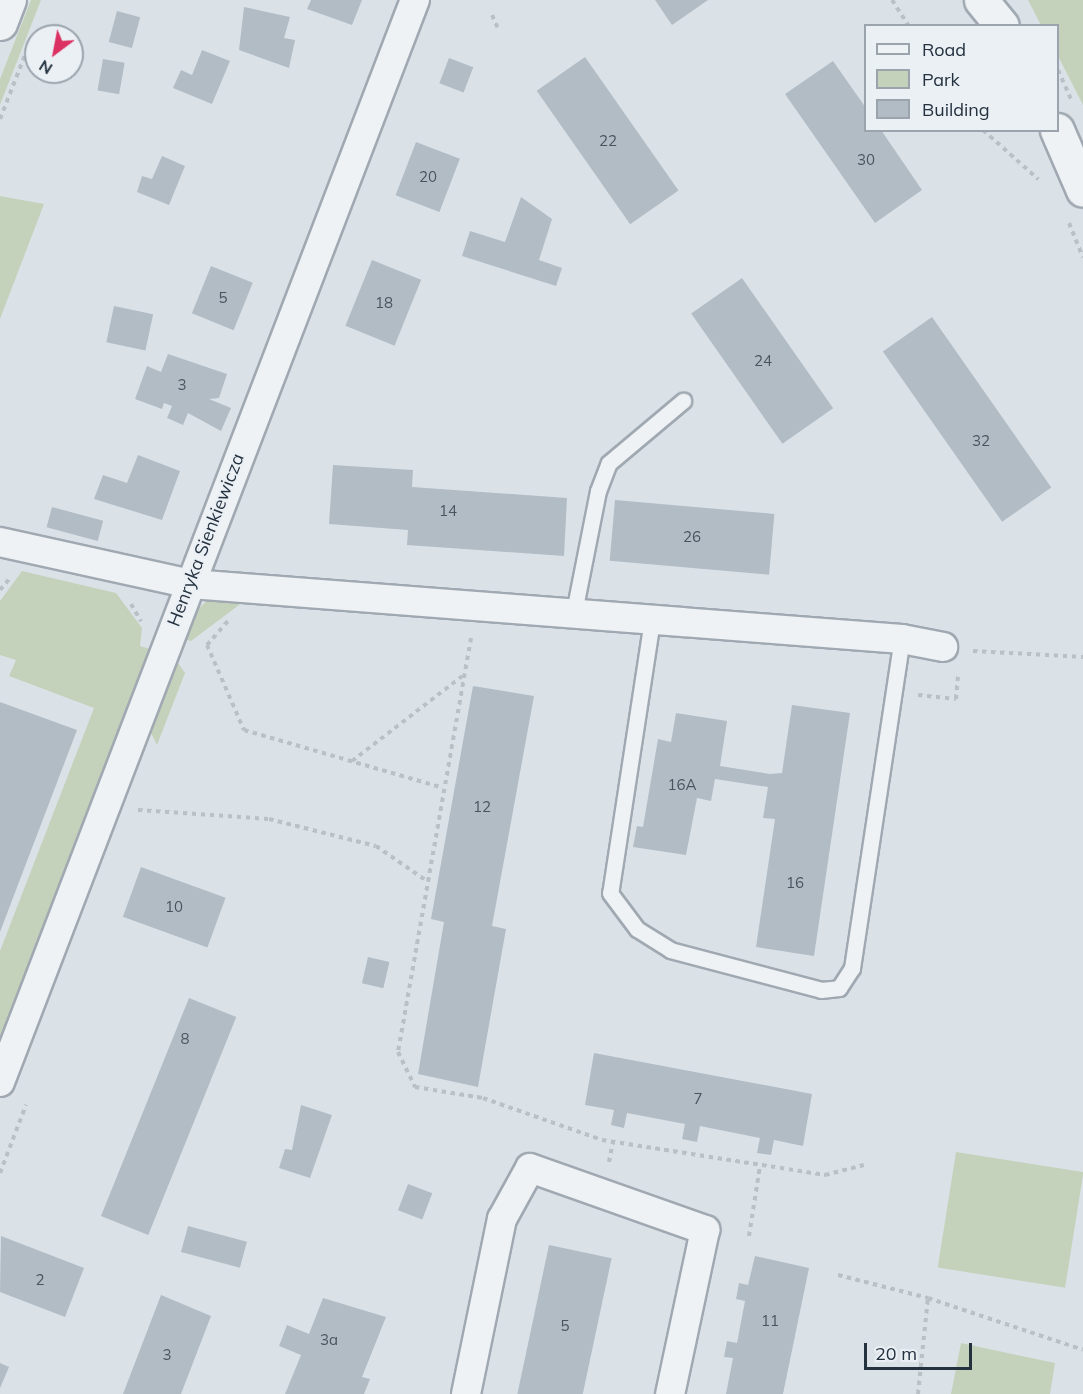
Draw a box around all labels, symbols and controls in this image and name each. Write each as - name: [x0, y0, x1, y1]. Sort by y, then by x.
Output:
- north arrow: [24, 24, 84, 84]
- legend: [864, 24, 1059, 132]
- text: Road: [922, 38, 966, 61]
- text: N: [35, 56, 56, 79]
- text: Park: [922, 68, 960, 91]
- text: Building: [922, 98, 990, 121]
- house number: 22: [599, 132, 617, 150]
- house number: 30: [857, 151, 875, 169]
- house number: 20: [419, 168, 437, 186]
- house number: 5: [219, 289, 227, 307]
- house number: 18: [375, 294, 393, 312]
- house number: 24: [754, 352, 772, 370]
- house number: 3: [178, 376, 186, 394]
- house number: 32: [972, 432, 990, 450]
- street label: Henryka Sienkiewicza: [163, 451, 249, 629]
- house number: 14: [439, 502, 457, 520]
- house number: 26: [683, 528, 701, 546]
- house number: 16A: [667, 776, 697, 794]
- house number: 12: [473, 798, 491, 816]
- house number: 16: [786, 874, 804, 892]
- house number: 10: [165, 898, 183, 916]
- house number: 8: [181, 1030, 189, 1048]
- house number: 7: [694, 1090, 702, 1108]
- house number: 2: [36, 1271, 44, 1289]
- house number: 11: [761, 1312, 779, 1330]
- house number: 5: [561, 1317, 569, 1335]
- house number: 3a: [320, 1331, 338, 1349]
- scale bar: [867, 1331, 975, 1369]
- text: 20 m: [875, 1342, 917, 1365]
- house number: 3: [163, 1346, 171, 1364]

